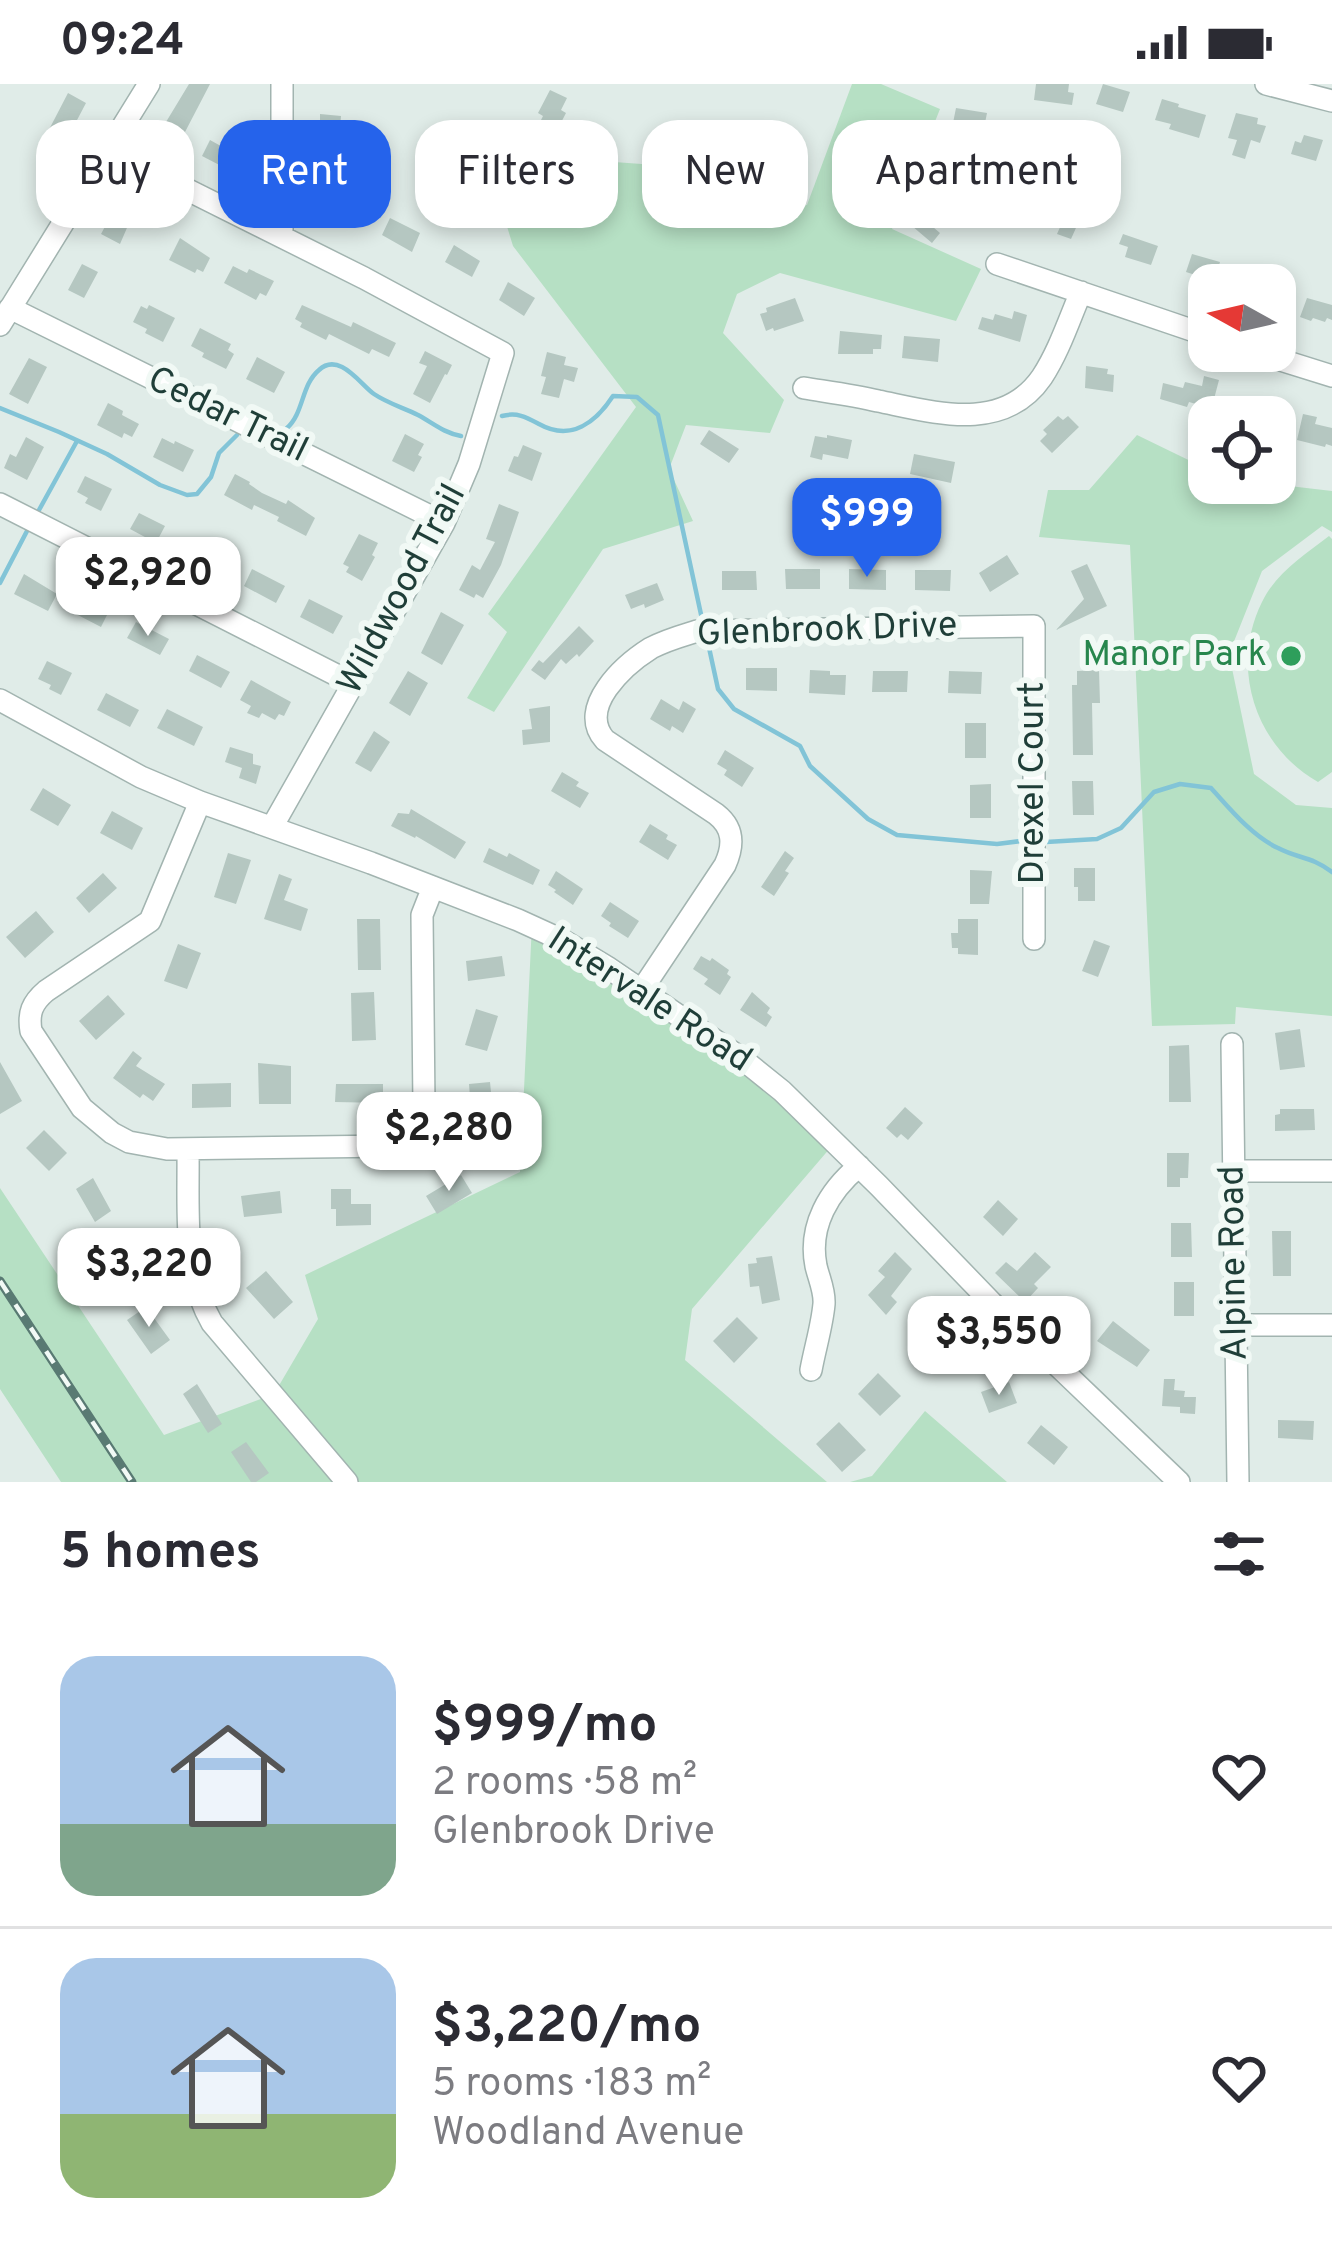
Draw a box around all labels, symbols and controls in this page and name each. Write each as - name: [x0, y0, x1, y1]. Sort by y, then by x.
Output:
- text: 09:24: [60, 14, 185, 71]
- chip: Buy: [36, 120, 194, 228]
- chip: Rent: [218, 120, 391, 228]
- chip: Filters: [415, 120, 618, 228]
- chip: New: [642, 120, 808, 228]
- chip: Apartment: [832, 120, 1121, 228]
- north arrow: [1188, 264, 1296, 372]
- map controls: [1188, 264, 1296, 504]
- street label: Cedar Trail: [139, 357, 315, 475]
- button: locate: [1188, 396, 1296, 504]
- street label: Wildwood Trail: [328, 477, 478, 703]
- pin: $999: [796, 478, 938, 580]
- text: $999: [819, 492, 915, 541]
- pin: $2,920: [50, 537, 246, 639]
- text: $2,920: [83, 551, 213, 600]
- street label: Glenbrook Drive: [696, 603, 958, 659]
- place label: Manor Park: [1082, 633, 1267, 679]
- marker: Manor Park: [1278, 643, 1304, 669]
- street label: Drexel Court: [1011, 681, 1057, 885]
- street label: Intervale Road: [538, 918, 760, 1084]
- pin: $2,280: [351, 1092, 547, 1194]
- text: $2,280: [384, 1106, 514, 1155]
- street label: Alpine Road: [1210, 1165, 1260, 1361]
- pin: $3,220: [51, 1228, 247, 1330]
- text: $3,220: [84, 1242, 214, 1291]
- pin: $3,550: [901, 1296, 1097, 1398]
- text: $3,550: [935, 1310, 1063, 1359]
- icon: filters: [1206, 1521, 1272, 1587]
- text: 5 homes: [60, 1522, 261, 1587]
- text: $999/mo: [432, 1695, 657, 1760]
- icon: home: [156, 1704, 300, 1848]
- icon: heart: [1206, 1743, 1272, 1809]
- text: 2 rooms · 58 m²: [432, 1760, 697, 1809]
- text: Glenbrook Drive: [432, 1809, 715, 1858]
- text: $3,220/mo: [432, 1996, 701, 2061]
- icon: home: [156, 2006, 300, 2150]
- icon: heart: [1206, 2045, 1272, 2111]
- text: 5 rooms · 183 m²: [432, 2061, 711, 2110]
- text: Woodland Avenue: [432, 2110, 744, 2159]

